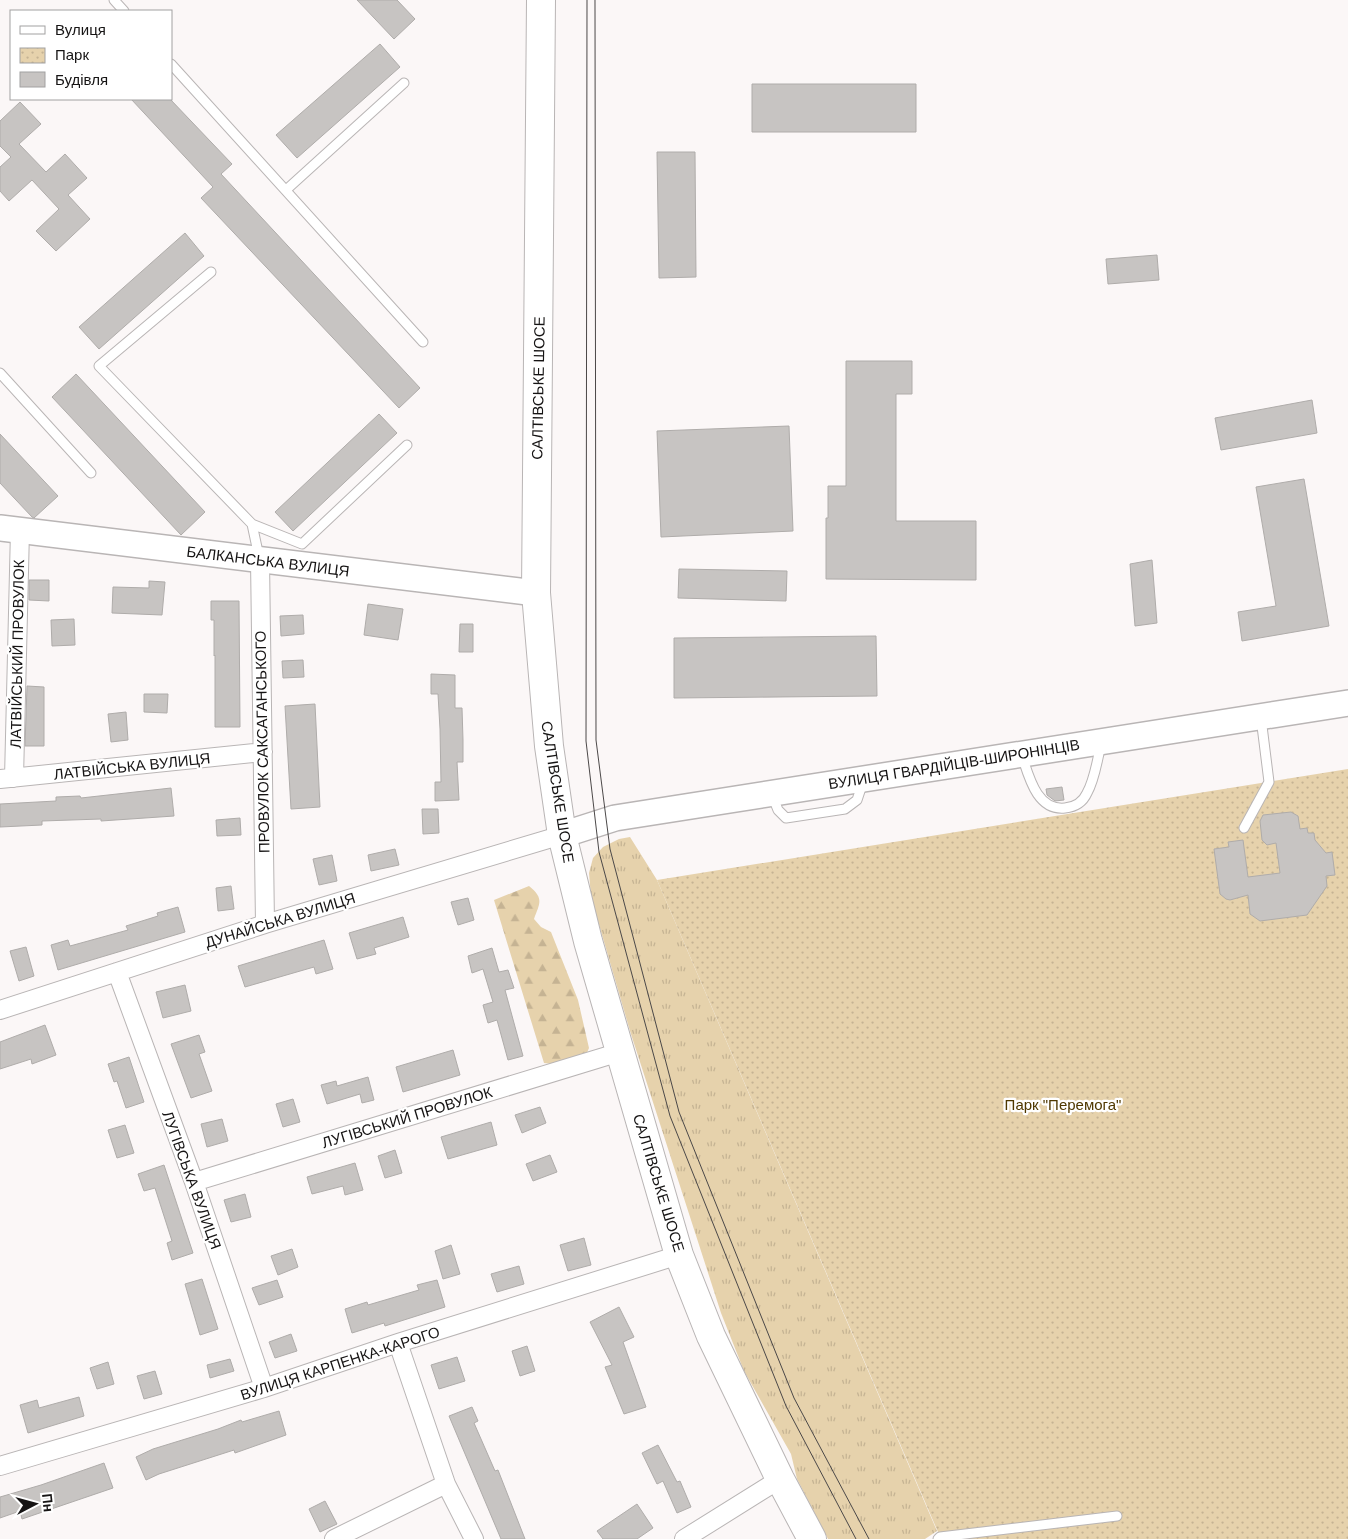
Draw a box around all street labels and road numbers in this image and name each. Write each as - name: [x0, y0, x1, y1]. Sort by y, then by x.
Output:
- street label: САЛТІВСЬКЕ ШОСЕ: [528, 316, 548, 460]
- street label: БАЛКАНСЬКА ВУЛИЦЯ: [186, 543, 350, 579]
- street label: ЛАТВІЙСЬКИЙ ПРОВУЛОК: [7, 559, 27, 749]
- street label: ПРОВУЛОК САКСАГАНСЬКОГО: [252, 631, 272, 853]
- street label: САЛТІВСЬКЕ ШОСЕ: [538, 720, 578, 864]
- street label: ВУЛИЦЯ ГВАРДІЙЦІВ-ШИРОНІНЦІВ: [827, 736, 1081, 792]
- street label: ЛАТВІЙСЬКА ВУЛИЦЯ: [53, 749, 211, 783]
- street label: ДУНАЙСЬКА ВУЛИЦЯ: [203, 889, 357, 951]
- street label: ЛУГІВСЬКИЙ ПРОВУЛОК: [320, 1083, 494, 1151]
- street label: ЛУГІВСЬКА ВУЛИЦЯ: [159, 1109, 225, 1251]
- street label: САЛТІВСЬКЕ ШОСЕ: [630, 1112, 688, 1254]
- street label: ВУЛИЦЯ КАРПЕНКА-КАРОГО: [238, 1323, 442, 1403]

